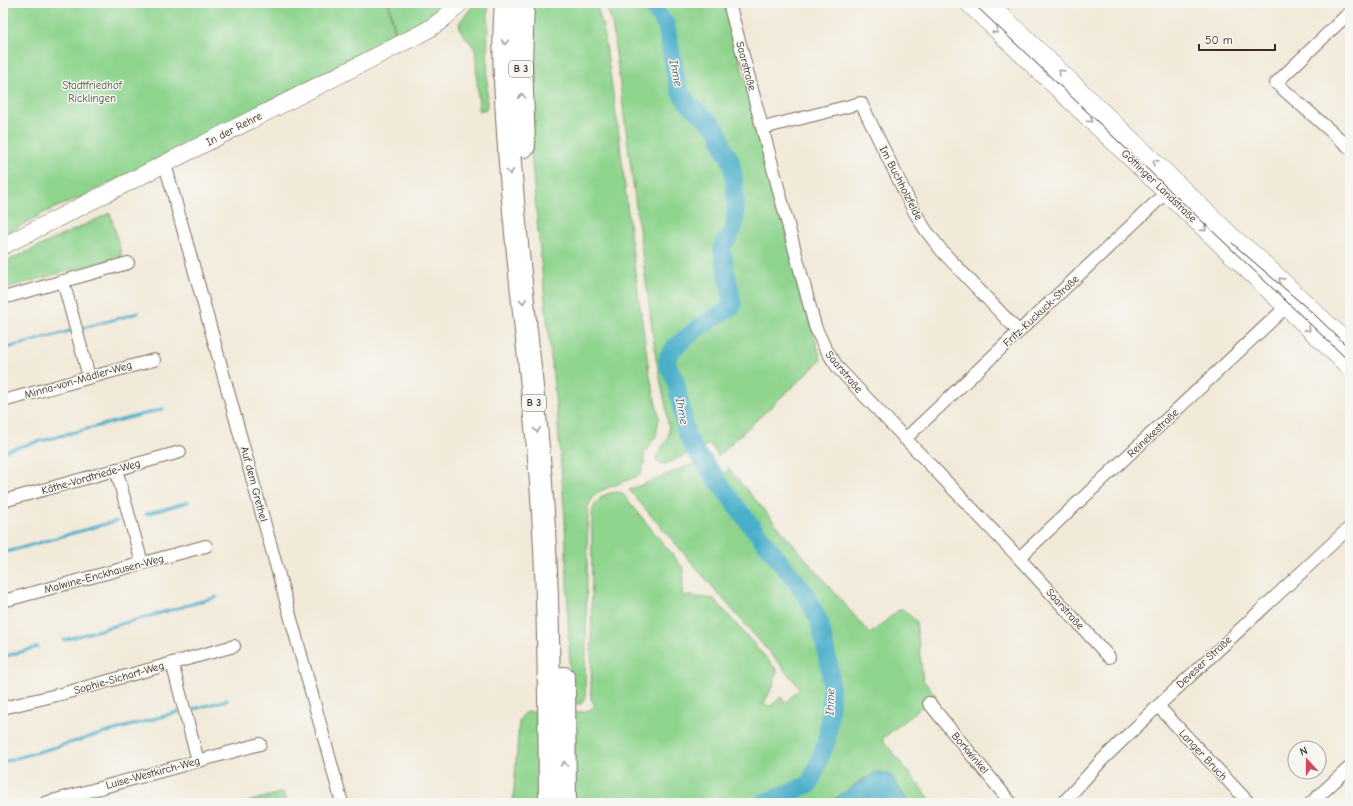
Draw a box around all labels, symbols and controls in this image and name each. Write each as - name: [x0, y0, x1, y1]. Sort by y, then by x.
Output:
- one-way arrow: [991, 26, 999, 33]
- scale bar: [1199, 26, 1275, 52]
- text: 50 m: [1205, 33, 1233, 47]
- one-way arrow: [501, 39, 509, 45]
- street label: Saarstraße: [733, 40, 759, 93]
- water label: Ihme: [666, 57, 686, 88]
- road number: B 3: [509, 61, 533, 77]
- one-way arrow: [1058, 70, 1066, 77]
- park label: Stadtfriedhof Ricklingen: [62, 79, 123, 105]
- one-way arrow: [518, 93, 526, 99]
- street label: In der Rehre: [204, 109, 265, 149]
- one-way arrow: [1085, 115, 1093, 123]
- street label: Im Buchholzfelde: [877, 144, 926, 223]
- street label: Göttinger Landstraße: [1119, 147, 1200, 226]
- one-way arrow: [1152, 160, 1160, 167]
- one-way arrow: [506, 169, 515, 175]
- one-way arrow: [1200, 224, 1207, 231]
- street label: Fritz-Kuckuck-Straße: [1000, 272, 1082, 350]
- one-way arrow: [1278, 277, 1286, 284]
- one-way arrow: [519, 298, 528, 304]
- one-way arrow: [1303, 324, 1311, 331]
- street label: Saarstraße: [823, 348, 866, 396]
- street label: Minna-von-Mädler-Weg: [23, 358, 133, 402]
- road number: B 3: [522, 395, 546, 411]
- water label: Ihme: [672, 395, 691, 426]
- street label: Reinekestraße: [1125, 406, 1182, 460]
- one-way arrow: [532, 427, 541, 434]
- street label: Auf dem Grethel: [238, 445, 270, 523]
- street label: Käthe-Vordtriede-Weg: [40, 457, 142, 497]
- street label: Malwine-Enckhausen-Weg: [43, 552, 165, 596]
- street label: Saarstraße: [1043, 586, 1087, 633]
- street label: Deveser Straße: [1174, 633, 1235, 691]
- street label: Sophie-Sichart-Weg: [72, 659, 166, 697]
- water label: Ihme: [822, 688, 837, 717]
- street label: Langer Bruch: [1176, 727, 1230, 783]
- street label: Borkwinkel: [949, 729, 991, 777]
- north arrow: [1287, 740, 1327, 780]
- text: N: [1298, 744, 1309, 758]
- street label: Luise-Westkirch-Weg: [105, 754, 201, 792]
- one-way arrow: [560, 761, 568, 767]

